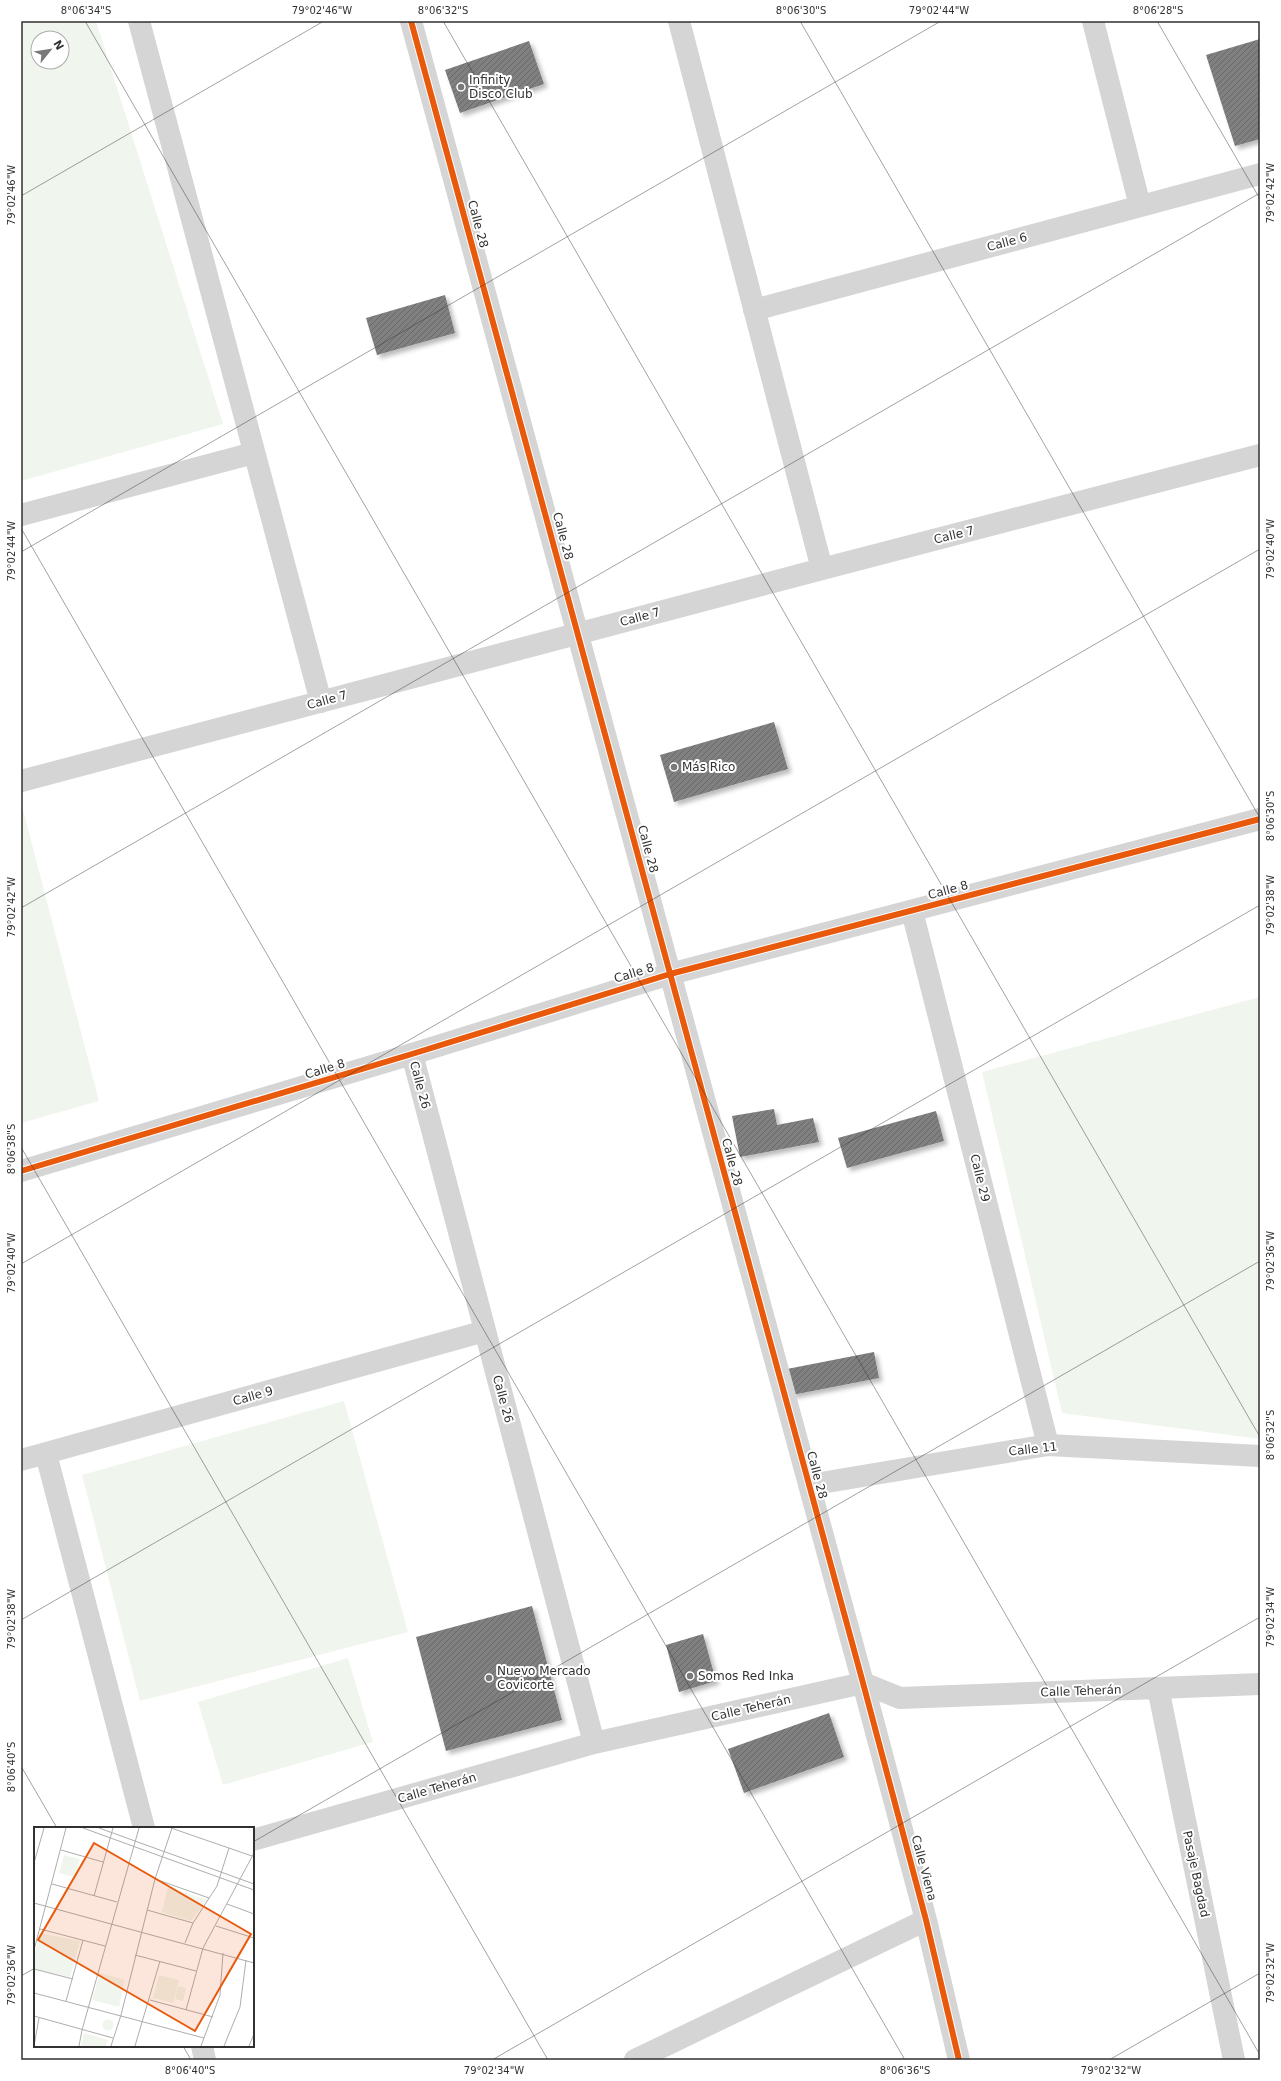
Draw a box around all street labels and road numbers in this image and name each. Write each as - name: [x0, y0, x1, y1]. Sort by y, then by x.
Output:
- street label: Calle 28: [465, 199, 491, 249]
- street label: Calle 6: [985, 230, 1029, 254]
- street label: Calle 28: [550, 511, 576, 561]
- street label: Calle 7: [932, 523, 976, 547]
- street label: Calle 7: [618, 605, 662, 629]
- street label: Calle 7: [305, 688, 349, 712]
- street label: Calle 28: [635, 824, 661, 874]
- street label: Calle 8: [926, 878, 970, 902]
- street label: Calle 8: [612, 960, 656, 986]
- street label: Calle 8: [303, 1056, 347, 1082]
- street label: Calle 26: [407, 1060, 433, 1110]
- street label: Calle 28: [719, 1137, 745, 1187]
- street label: Calle 29: [967, 1153, 993, 1203]
- street label: Calle 26: [490, 1374, 516, 1424]
- street label: Calle 9: [231, 1384, 275, 1408]
- street label: Calle 11: [1008, 1439, 1058, 1459]
- street label: Calle 28: [804, 1450, 830, 1500]
- street label: Calle Teherán: [1040, 1683, 1122, 1699]
- street label: Calle Teherán: [710, 1692, 792, 1724]
- street label: Calle Teherán: [396, 1770, 478, 1806]
- street label: Pasaje Bagdad: [1180, 1830, 1212, 1918]
- street label: Calle Viena: [909, 1834, 939, 1902]

